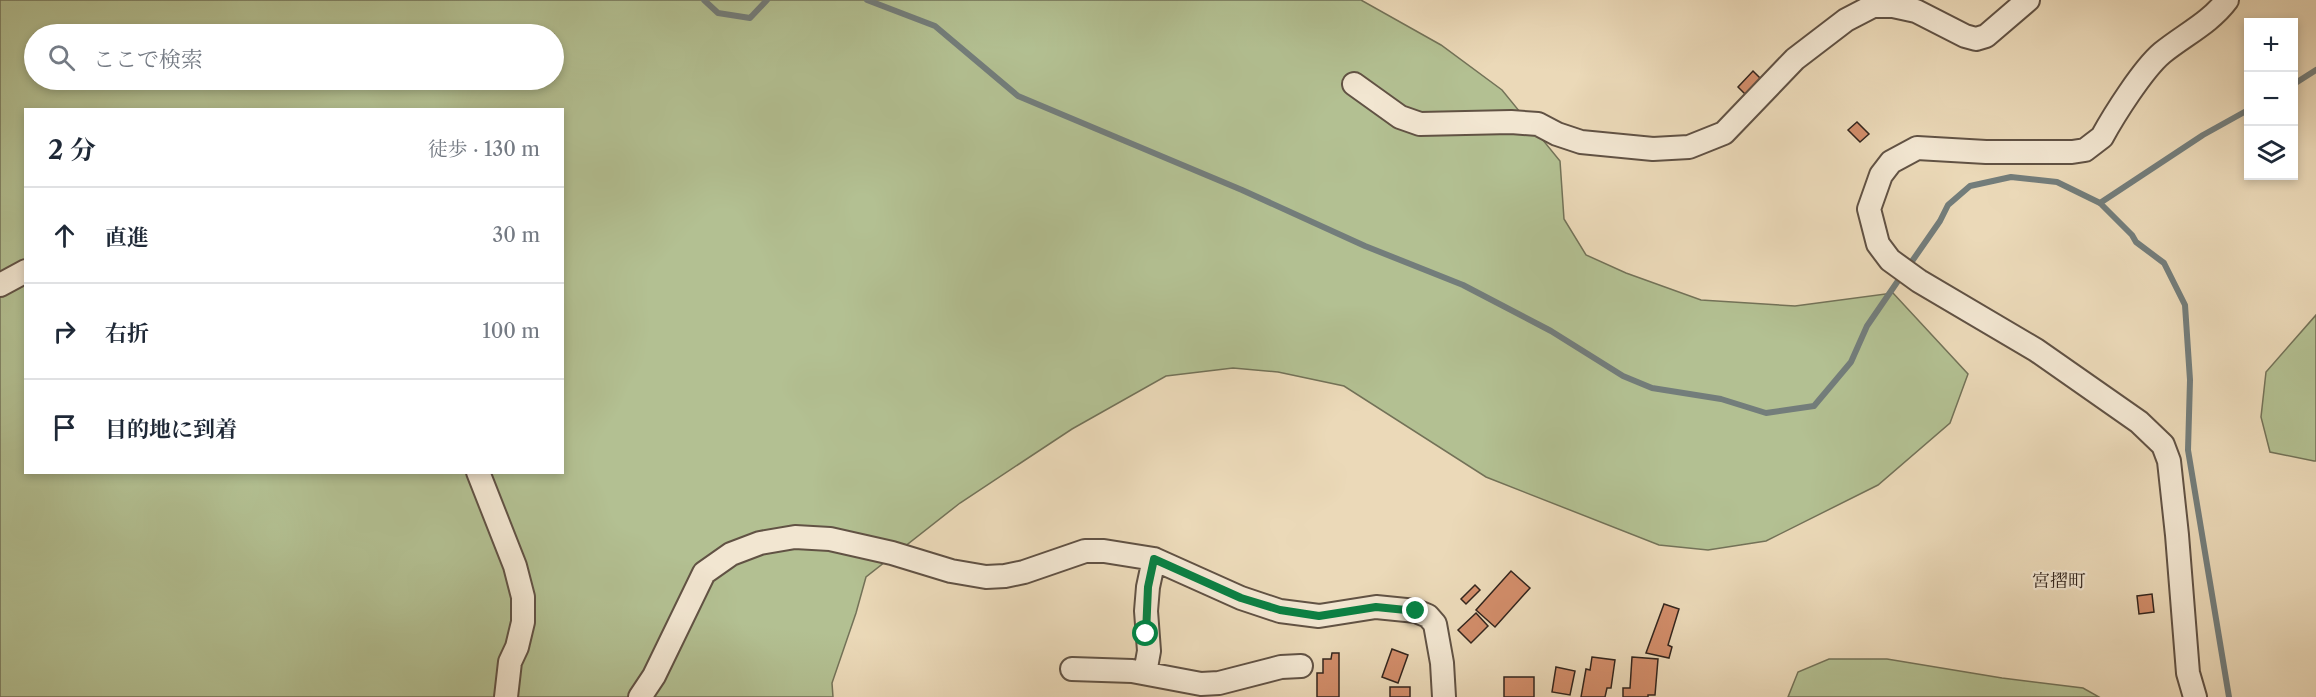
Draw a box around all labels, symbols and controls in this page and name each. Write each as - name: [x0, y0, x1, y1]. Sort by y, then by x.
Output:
- map controls: [2244, 18, 2298, 180]
- button: +: [2244, 18, 2298, 72]
- search box: [24, 24, 564, 90]
- icon: search: [45, 41, 78, 74]
- text: ここで検索: [93, 46, 203, 73]
- button: −: [2244, 72, 2298, 126]
- button: layers: [2244, 126, 2298, 180]
- text: 2 分: [48, 134, 96, 166]
- text: 徒歩 · 130 m: [428, 137, 540, 161]
- icon: ahead: [48, 219, 81, 252]
- text: 30 m: [492, 223, 540, 247]
- text: 直進: [105, 224, 149, 251]
- icon: right: [48, 315, 81, 348]
- text: 100 m: [482, 319, 540, 343]
- text: 右折: [105, 320, 149, 347]
- icon: arrive: [48, 411, 81, 444]
- text: 目的地に到着: [105, 416, 237, 443]
- district label: 宮摺町: [2032, 570, 2086, 592]
- route end: [1402, 597, 1428, 623]
- route start: [1132, 620, 1158, 646]

